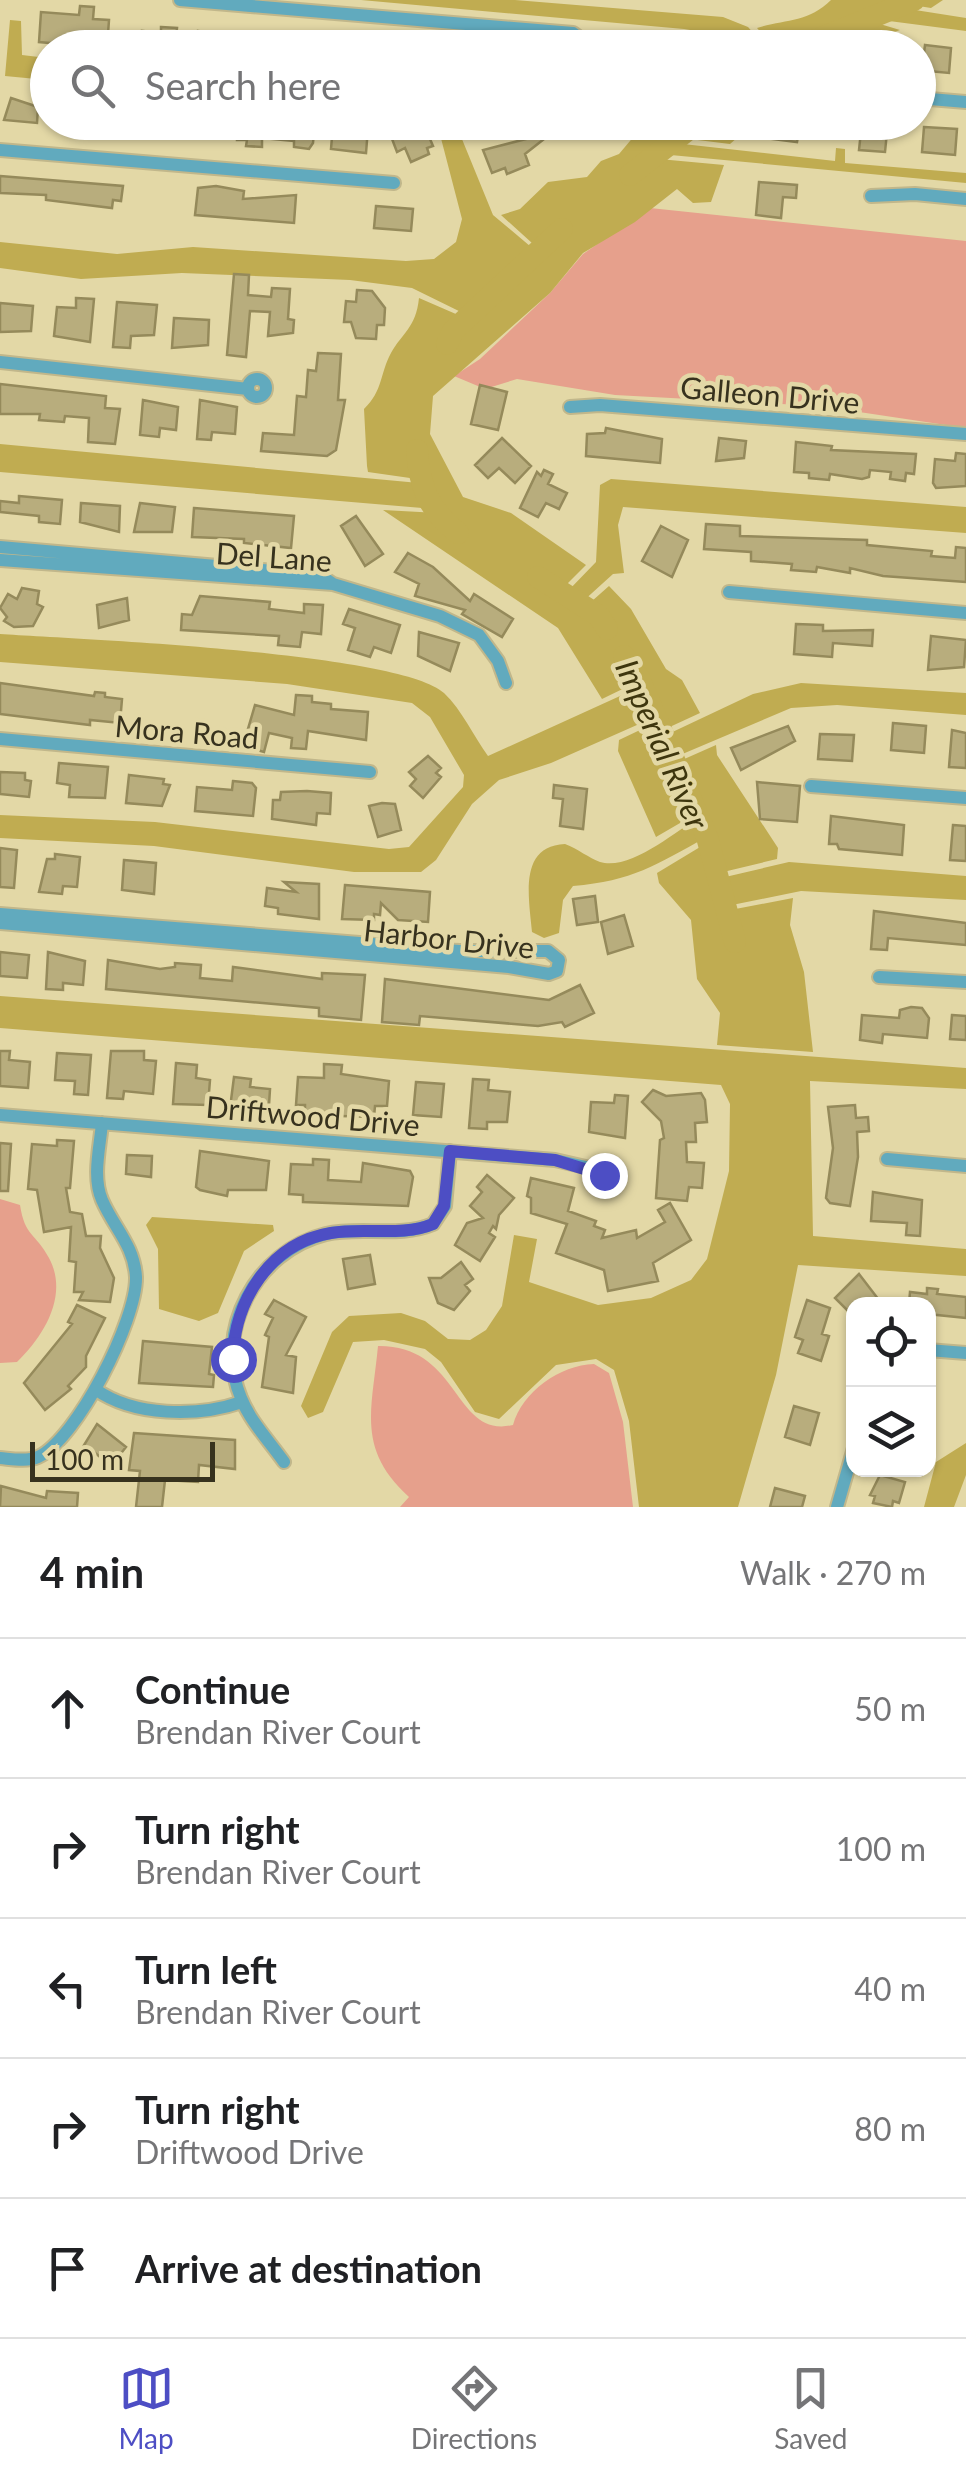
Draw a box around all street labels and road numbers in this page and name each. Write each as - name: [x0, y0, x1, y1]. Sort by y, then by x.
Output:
- street label: Galleon Drive: [679, 368, 861, 420]
- street label: Del Lane: [215, 534, 333, 578]
- street label: Mora Road: [114, 707, 260, 755]
- street label: Harbor Drive: [362, 911, 536, 965]
- street label: Driftwood Drive: [205, 1088, 421, 1142]

